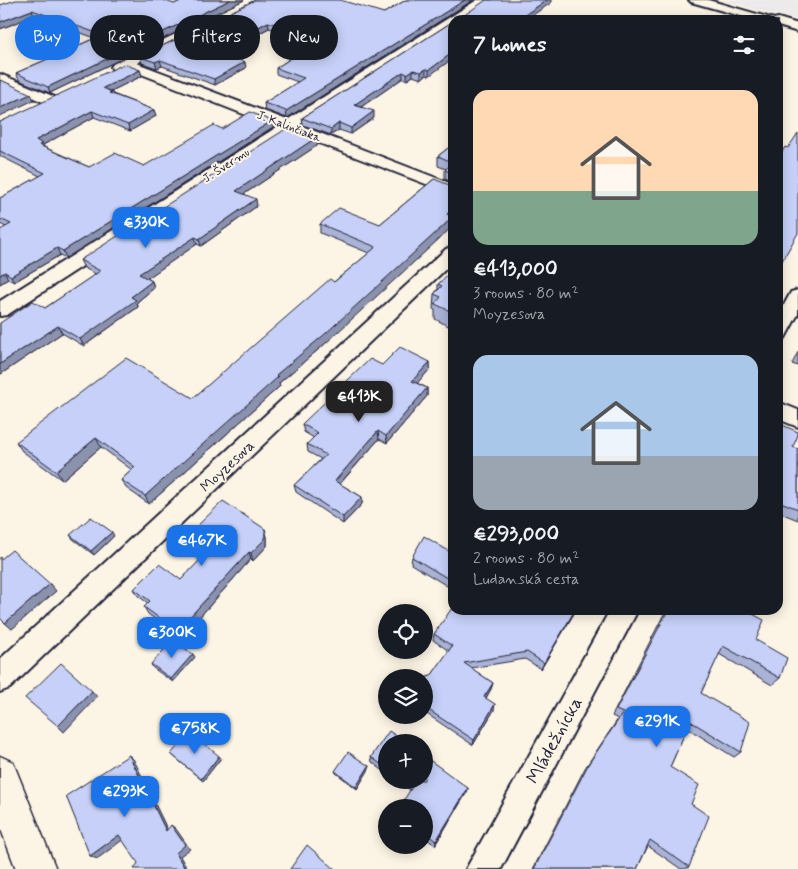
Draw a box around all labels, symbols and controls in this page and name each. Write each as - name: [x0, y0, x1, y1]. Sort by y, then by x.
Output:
- chip: Buy: [15, 15, 80, 60]
- chip: Rent: [90, 15, 164, 60]
- chip: Filters: [174, 15, 260, 60]
- chip: New: [270, 15, 338, 60]
- text: 7 homes: [473, 31, 546, 59]
- icon: filters: [730, 31, 758, 59]
- street label: J. Kalinčiaka: [254, 107, 324, 147]
- icon: home: [571, 123, 661, 213]
- street label: J. Švermu: [200, 145, 253, 187]
- pin: €330K: [111, 206, 181, 249]
- text: €330K: [123, 212, 169, 233]
- text: €413,000: [473, 255, 558, 283]
- text: 3 rooms · 80 m²: [473, 283, 579, 304]
- text: Moyzesova: [473, 304, 545, 325]
- pin: €413K: [324, 380, 394, 423]
- text: €413K: [337, 386, 381, 407]
- icon: home: [571, 388, 661, 478]
- street label: Moyzesova: [196, 436, 259, 497]
- text: €293,000: [473, 520, 559, 548]
- pin: €467K: [167, 524, 237, 567]
- text: €467K: [178, 530, 226, 551]
- text: 2 rooms · 80 m²: [473, 548, 579, 569]
- text: Ludanská cesta: [473, 569, 579, 590]
- map controls: [378, 604, 433, 854]
- button: locate: [378, 604, 433, 659]
- pin: €300K: [137, 616, 207, 659]
- text: €300K: [148, 622, 196, 643]
- button: layers: [378, 669, 433, 724]
- street label: Mládežnícka: [521, 693, 589, 788]
- pin: €291K: [622, 706, 692, 748]
- text: €291K: [634, 711, 680, 732]
- pin: €758K: [160, 712, 230, 755]
- text: €758K: [171, 718, 219, 739]
- button: +: [378, 734, 433, 789]
- pin: €293K: [90, 776, 160, 818]
- text: €293K: [102, 781, 148, 802]
- button: −: [378, 799, 433, 854]

